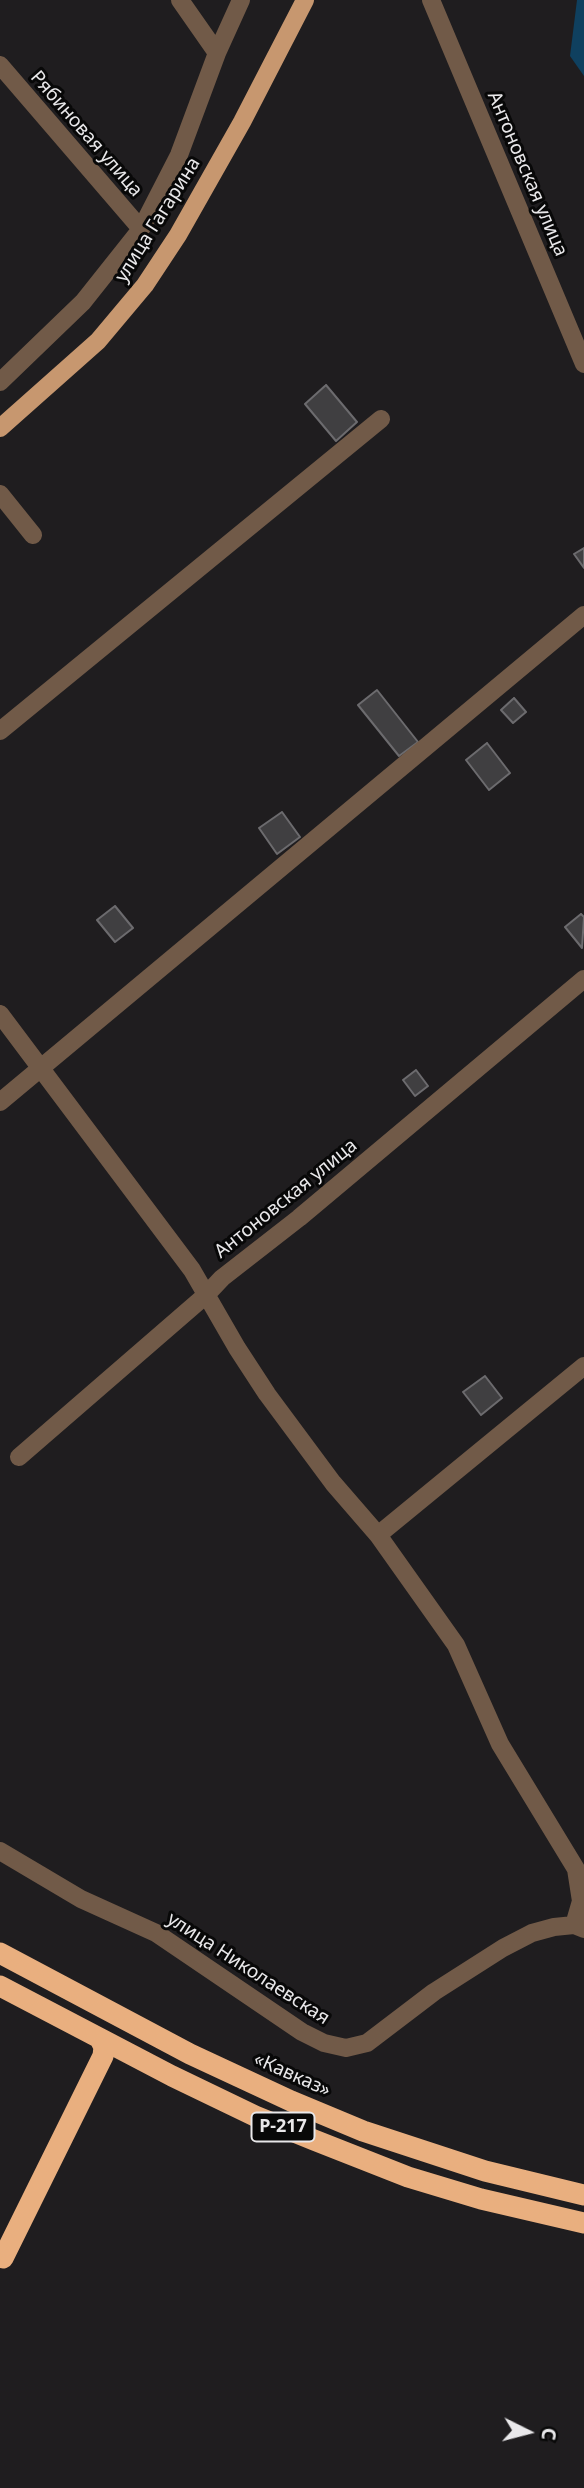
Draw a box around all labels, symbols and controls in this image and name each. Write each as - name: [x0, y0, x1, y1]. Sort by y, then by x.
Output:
- street label: Рябиновая улица: [25, 66, 147, 202]
- street label: Антоновская улица: [482, 88, 572, 260]
- street label: улица Гагарина: [111, 153, 205, 287]
- street label: Антоновская улица: [210, 1135, 362, 1263]
- street label: улица Николаевская: [162, 1908, 334, 2030]
- street label: «Кавказ»: [250, 2048, 334, 2102]
- road number: Р-217: [252, 2112, 314, 2141]
- north arrow: [493, 2397, 563, 2467]
- text: С: [535, 2427, 562, 2442]

